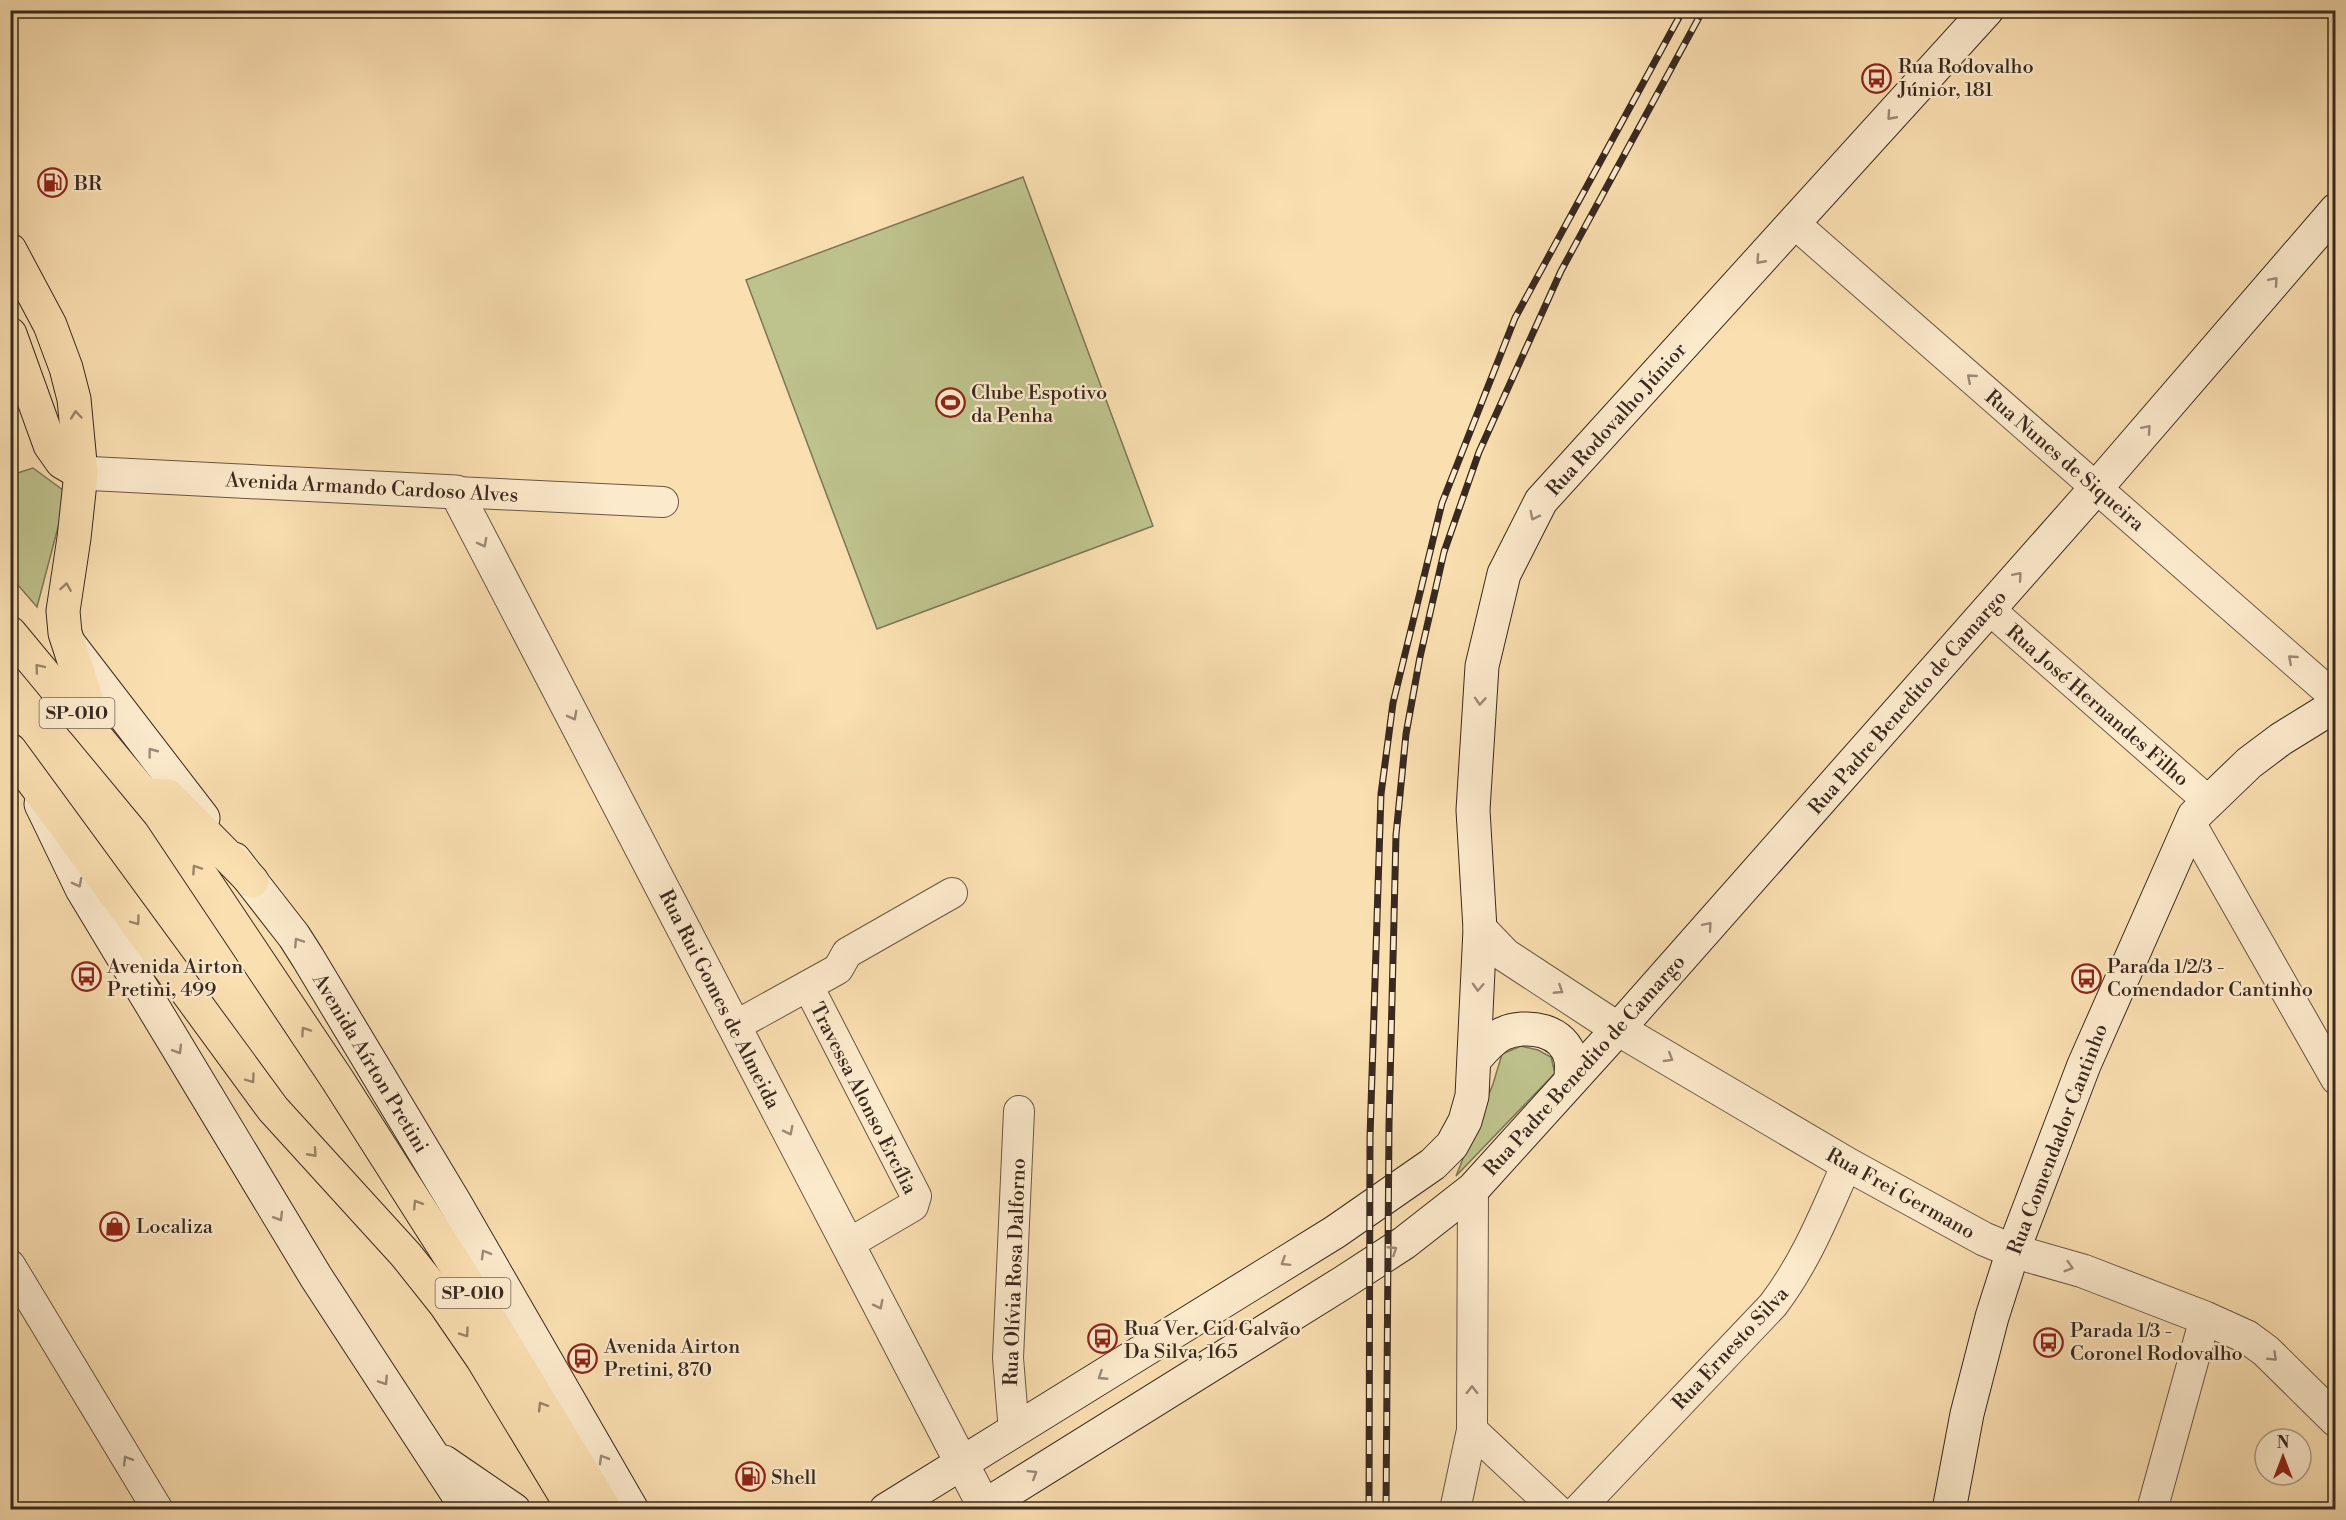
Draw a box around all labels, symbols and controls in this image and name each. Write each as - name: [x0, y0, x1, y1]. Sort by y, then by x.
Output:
- place label: Rua Rodovalho Júnior, 181: [1897, 55, 2034, 103]
- bus stop icon: Rua Rodovalho Júnior, 181: [1861, 62, 1893, 94]
- one-way arrow: [1887, 109, 1898, 120]
- fuel station icon: BR: [37, 167, 69, 199]
- place label: BR: [73, 172, 103, 197]
- one-way arrow: [1756, 254, 1767, 264]
- one-way arrow: [2267, 277, 2278, 288]
- street label: Rua Rodovalho Júnior: [1542, 338, 1693, 502]
- one-way arrow: [1968, 374, 1978, 385]
- place label: Clube Espotivo da Penha: [971, 381, 1107, 429]
- street label: Rua Nunes de Siqueira: [1979, 385, 2150, 538]
- sports icon: Clube Espotivo da Penha: [934, 387, 966, 419]
- one-way arrow: [70, 411, 83, 420]
- one-way arrow: [2139, 425, 2150, 436]
- street label: Avenida Armando Cardoso Alves: [224, 468, 519, 509]
- one-way arrow: [1529, 510, 1541, 521]
- one-way arrow: [476, 537, 487, 548]
- one-way arrow: [2011, 572, 2022, 583]
- one-way arrow: [60, 583, 72, 592]
- street label: Rua Padre Benedito de Camargo: [1804, 586, 2013, 820]
- street label: Rua José Hernandes Filho: [2000, 620, 2194, 792]
- one-way arrow: [2288, 655, 2299, 666]
- one-way arrow: [36, 664, 47, 675]
- one-way arrow: [1473, 697, 1486, 706]
- road number: SP-010: [40, 698, 115, 728]
- one-way arrow: [566, 710, 578, 721]
- one-way arrow: [148, 747, 159, 758]
- one-way arrow: [192, 864, 203, 875]
- one-way arrow: [71, 876, 82, 887]
- street label: Rua Rui Gomes de Almeida: [652, 886, 785, 1114]
- one-way arrow: [129, 915, 140, 926]
- one-way arrow: [1701, 923, 1712, 933]
- one-way arrow: [294, 938, 305, 949]
- street label: Rua Padre Benedito de Camargo: [1479, 950, 1691, 1182]
- place label: Avenida Airton Pretini, 499: [106, 955, 243, 1003]
- place label: Parada 1/2/3 - Comendador Cantinho: [2107, 955, 2313, 1003]
- bus stop icon: Avenida Airton Pretini, 499: [70, 961, 102, 993]
- bus stop icon: Parada 1/2/3 - Comendador Cantinho: [2070, 962, 2102, 994]
- street label: Avenida Aírton Pretini: [306, 969, 433, 1158]
- one-way arrow: [1471, 983, 1484, 992]
- one-way arrow: [1553, 983, 1563, 995]
- street label: Travessa Alonso Ercília: [803, 999, 922, 1199]
- street label: Rua Comendador Cantinho: [2003, 1021, 2114, 1259]
- one-way arrow: [301, 1026, 312, 1037]
- one-way arrow: [171, 1044, 183, 1054]
- one-way arrow: [1662, 1051, 1673, 1063]
- one-way arrow: [244, 1072, 255, 1083]
- one-way arrow: [782, 1125, 793, 1136]
- street label: Rua Frei Germano: [1821, 1143, 1979, 1246]
- one-way arrow: [306, 1146, 317, 1156]
- street label: Rua Olívia Rosa Dalforno: [999, 1158, 1032, 1386]
- one-way arrow: [413, 1200, 424, 1211]
- shop icon: Localiza: [99, 1210, 131, 1242]
- one-way arrow: [272, 1211, 284, 1221]
- place label: Localiza: [136, 1215, 214, 1240]
- one-way arrow: [1387, 1246, 1397, 1258]
- one-way arrow: [480, 1250, 492, 1260]
- one-way arrow: [1281, 1255, 1292, 1266]
- one-way arrow: [2063, 1260, 2074, 1272]
- road number: SP-010: [436, 1278, 510, 1308]
- street label: Rua Ernesto Silva: [1668, 1282, 1795, 1416]
- one-way arrow: [872, 1298, 883, 1309]
- place label: Rua Ver. Cid Galvão Da Silva, 165: [1124, 1317, 1301, 1365]
- place label: Parada 1/3 - Coronel Rodovalho: [2070, 1319, 2243, 1367]
- bus stop icon: Rua Ver. Cid Galvão Da Silva, 165: [1087, 1323, 1119, 1355]
- bus stop icon: Parada 1/3 - Coronel Rodovalho: [2033, 1326, 2065, 1358]
- one-way arrow: [458, 1327, 469, 1338]
- place label: Avenida Airton Pretini, 870: [603, 1335, 740, 1383]
- bus stop icon: Avenida Airton Pretini, 870: [567, 1342, 599, 1374]
- one-way arrow: [2265, 1350, 2276, 1361]
- one-way arrow: [1097, 1368, 1108, 1379]
- one-way arrow: [376, 1375, 387, 1386]
- one-way arrow: [1466, 1385, 1478, 1394]
- one-way arrow: [538, 1402, 549, 1412]
- north arrow: [2253, 1427, 2313, 1487]
- text: N: [2277, 1433, 2290, 1453]
- one-way arrow: [599, 1455, 610, 1465]
- one-way arrow: [123, 1456, 135, 1466]
- fuel station icon: Shell: [734, 1461, 766, 1493]
- place label: Shell: [771, 1466, 816, 1491]
- one-way arrow: [1027, 1471, 1038, 1482]

